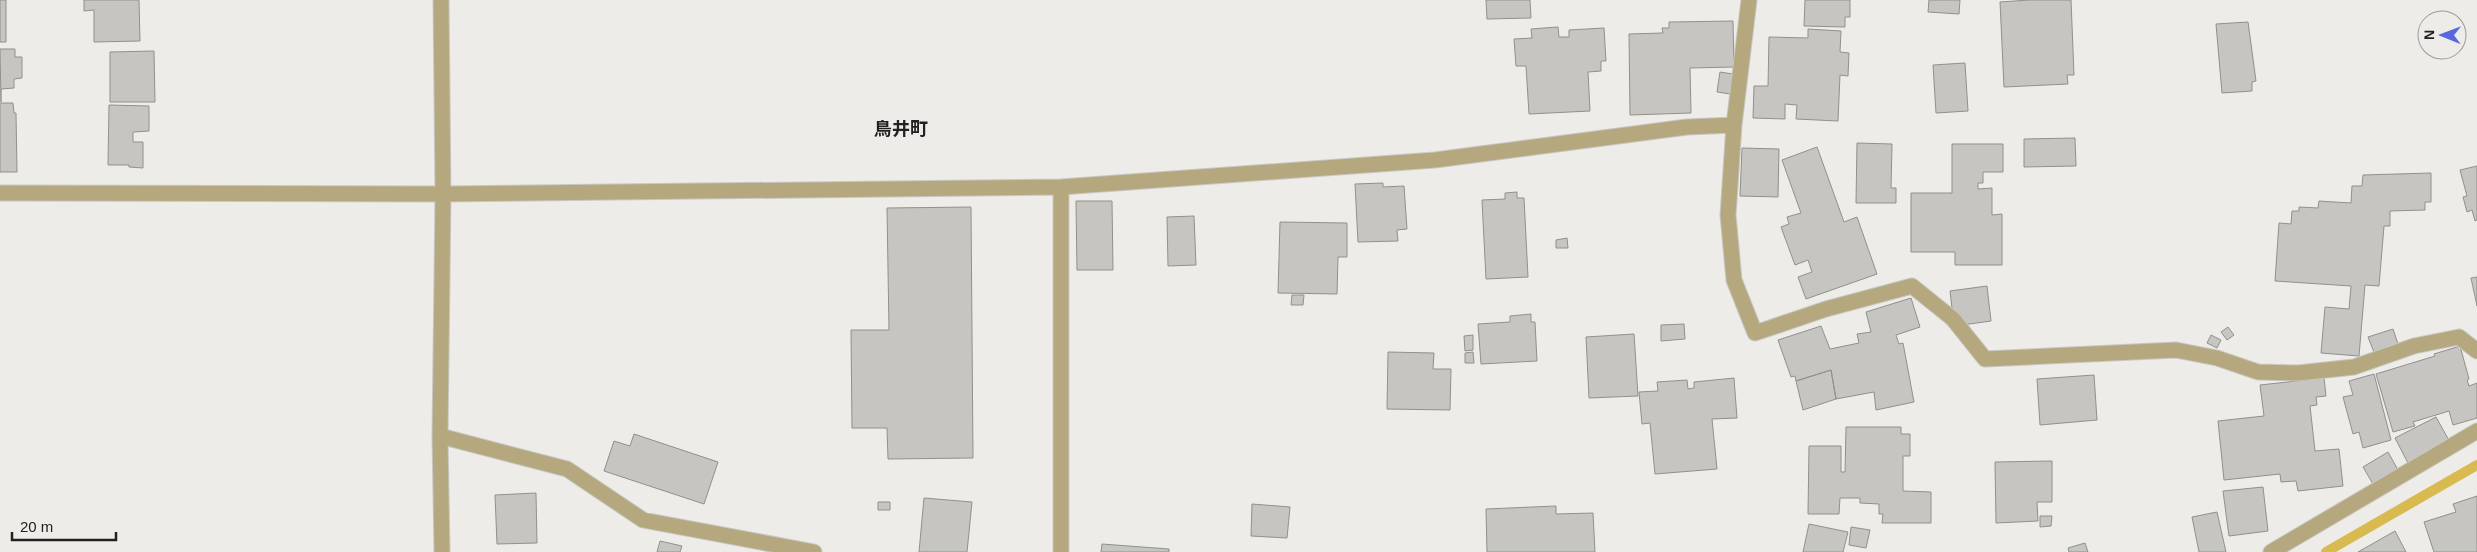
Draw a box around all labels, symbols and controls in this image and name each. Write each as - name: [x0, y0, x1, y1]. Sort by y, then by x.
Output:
- north arrow: [2417, 10, 2467, 60]
- text: N: [2421, 30, 2437, 40]
- district label: 鳥井町: [874, 119, 928, 139]
- scale bar: [12, 510, 116, 542]
- text: 20 m: [20, 518, 53, 535]

